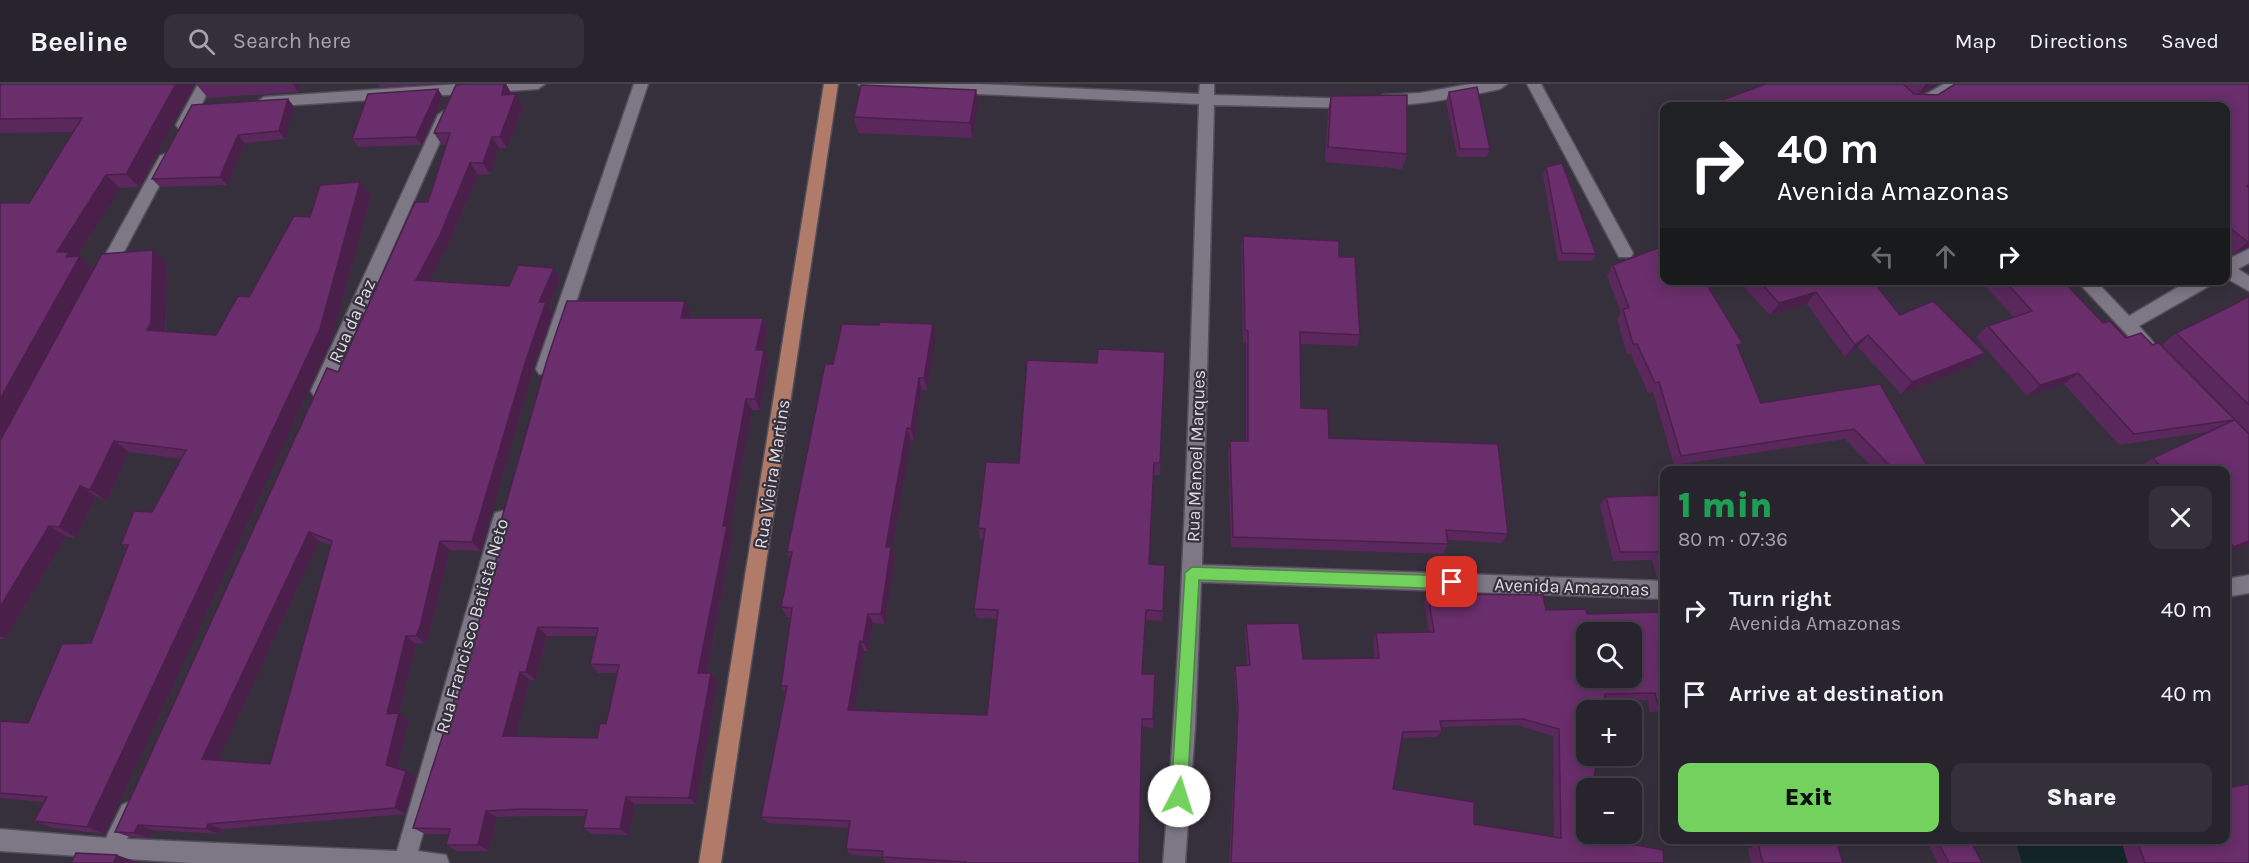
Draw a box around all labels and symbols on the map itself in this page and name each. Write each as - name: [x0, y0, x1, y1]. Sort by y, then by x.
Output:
- street label: Rua da Paz: [324, 276, 380, 366]
- street label: Rua Manoel Marques: [1182, 370, 1210, 542]
- street label: Rua Vieira Martins: [749, 398, 795, 550]
- street label: Rua Francisco Batista Neto: [431, 516, 513, 736]
- pin: [1426, 556, 1477, 607]
- street label: Avenida Amazonas: [1494, 573, 1650, 601]
- position arrow: [1147, 764, 1211, 828]

